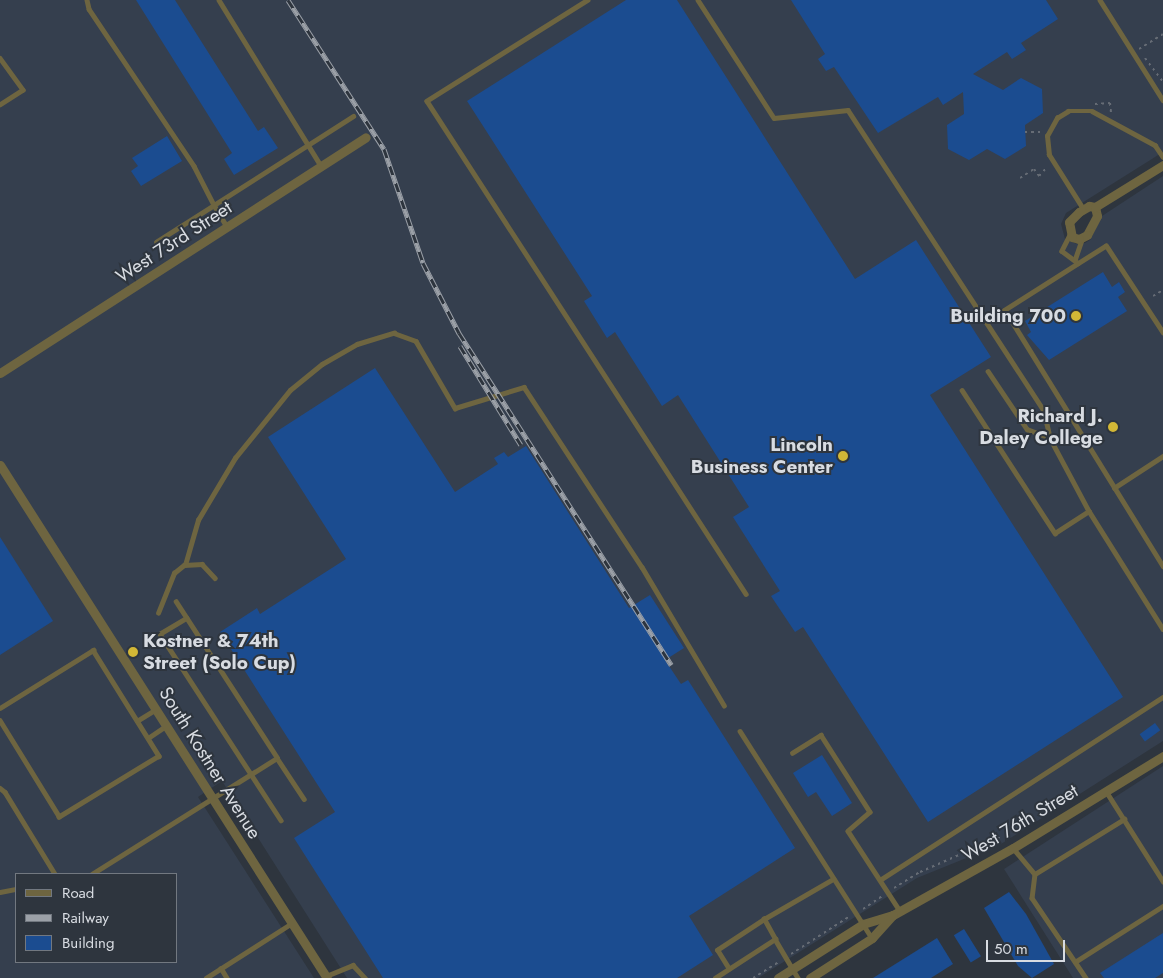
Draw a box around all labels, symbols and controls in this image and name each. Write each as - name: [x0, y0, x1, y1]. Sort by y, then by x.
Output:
- street label: West 73rd Street: [112, 196, 236, 288]
- place label: Building 700: [950, 305, 1066, 327]
- marker: Building 700: [1070, 310, 1082, 322]
- place label: Richard J. Daley College: [979, 405, 1103, 449]
- marker: Richard J. Daley College: [1107, 421, 1119, 433]
- place label: Lincoln Business Center: [691, 434, 833, 478]
- marker: Lincoln Business Center: [837, 450, 849, 462]
- place label: Kostner & 74th Street (Solo Cup): [143, 630, 296, 674]
- marker: Kostner & 74th Street (Solo Cup): [127, 646, 139, 658]
- street label: South Kostner Avenue: [154, 683, 266, 843]
- street label: West 76th Street: [958, 779, 1082, 867]
- legend: [15, 873, 178, 963]
- text: Road: [62, 882, 94, 904]
- text: Railway: [62, 907, 109, 929]
- scale bar: [988, 930, 1067, 962]
- text: Building: [62, 932, 114, 954]
- text: 50 m: [994, 938, 1028, 960]

